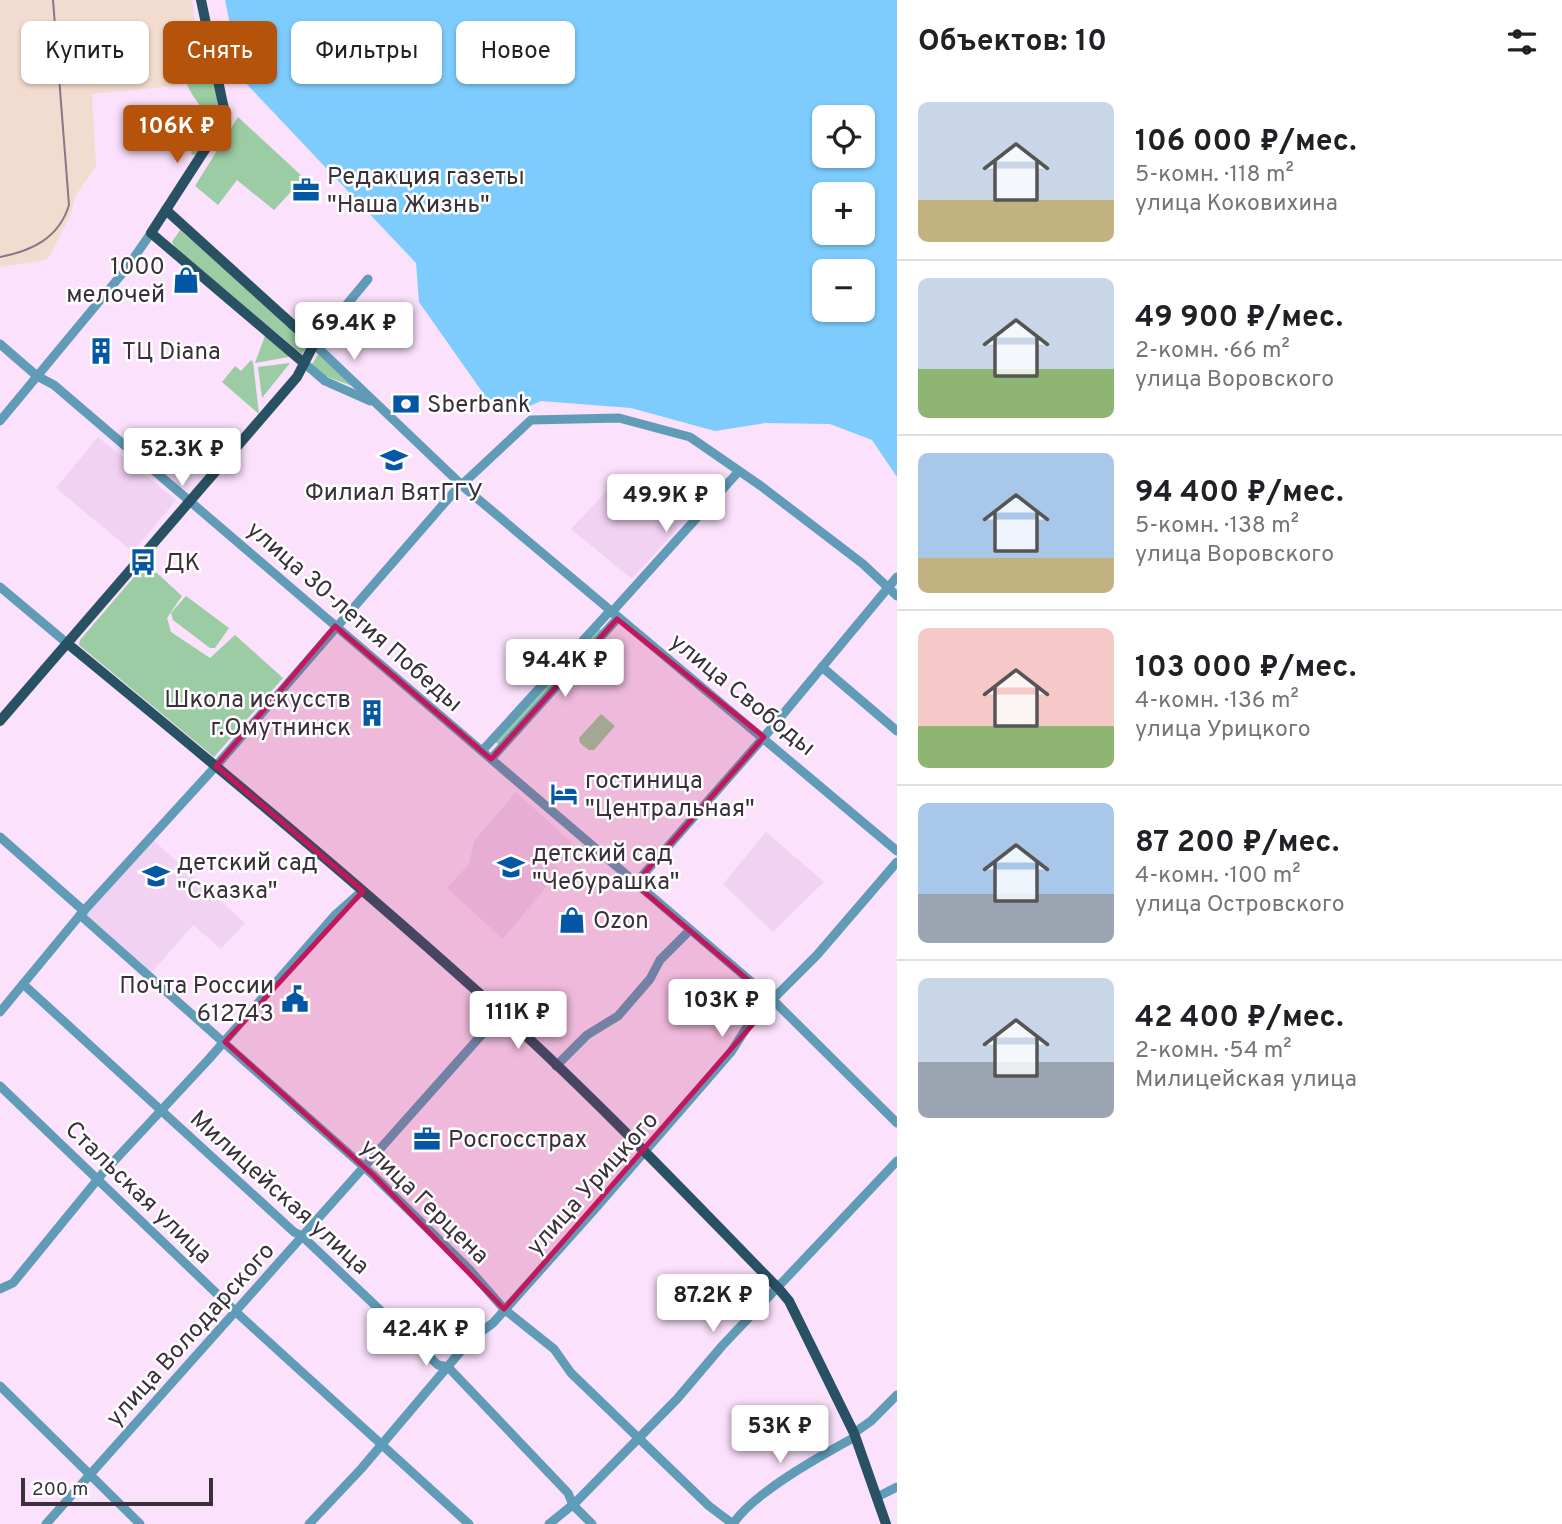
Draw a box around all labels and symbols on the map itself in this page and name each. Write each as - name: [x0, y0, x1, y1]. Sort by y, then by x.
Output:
- pin: 106K ₽: [120, 106, 234, 165]
- place label: Редакция газеты "Наша Жизнь": [327, 163, 525, 221]
- office icon: Редакция газеты "Наша Жизнь": [291, 175, 321, 205]
- place label: 1000 мелочей: [66, 253, 165, 311]
- shop icon: 1000 мелочей: [171, 265, 201, 295]
- pin: 69.4K ₽: [289, 302, 419, 362]
- building icon: ТЦ Diana: [86, 336, 116, 366]
- place label: ТЦ Diana: [122, 338, 221, 368]
- bank icon: Sberbank: [391, 389, 421, 419]
- place label: Sberbank: [427, 391, 531, 421]
- pin: 52.3K ₽: [117, 428, 247, 488]
- school or university icon: Филиал ВятГГУ: [379, 445, 409, 475]
- pin: 49.9K ₽: [601, 475, 731, 534]
- place label: Филиал ВятГГУ: [305, 479, 483, 509]
- street label: улица 30-летия Победы: [240, 516, 468, 719]
- bus stop icon: ДК: [128, 547, 158, 577]
- place label: ДК: [164, 549, 200, 579]
- street label: улица Свободы: [663, 628, 821, 764]
- pin: 94.4K ₽: [500, 640, 630, 699]
- place label: Школа искусств г.Омутнинск: [164, 686, 351, 744]
- building icon: Школа искусств г.Омутнинск: [357, 698, 387, 728]
- place label: гостиница "Центральная": [585, 767, 755, 825]
- hotel icon: гостиница "Центральная": [549, 779, 579, 809]
- place label: детский сад "Чебурашка": [532, 840, 679, 898]
- place label: детский сад "Сказка": [177, 849, 318, 907]
- school or university icon: детский сад "Чебурашка": [496, 852, 526, 882]
- school or university icon: детский сад "Сказка": [141, 861, 171, 891]
- shop icon: Ozon: [557, 905, 587, 935]
- place label: Ozon: [593, 907, 649, 937]
- place label: Почта России 612743: [119, 972, 274, 1030]
- pin: 103K ₽: [665, 979, 779, 1039]
- public building icon: Почта России 612743: [280, 984, 310, 1014]
- pin: 111K ₽: [461, 992, 575, 1051]
- street label: Милицейская улица: [183, 1105, 375, 1282]
- street label: улица Урицкого: [521, 1106, 666, 1262]
- street label: Стальская улица: [58, 1116, 218, 1271]
- office icon: Росгосстрах: [412, 1124, 442, 1154]
- place label: Росгосстрах: [448, 1126, 587, 1156]
- street label: улица Герцена: [353, 1133, 494, 1272]
- street label: улица Володарского: [101, 1237, 282, 1434]
- pin: 87.2K ₽: [648, 1274, 778, 1334]
- pin: 42.4K ₽: [361, 1308, 491, 1368]
- pin: 53K ₽: [731, 1406, 829, 1465]
- scale bar: [21, 1475, 214, 1507]

